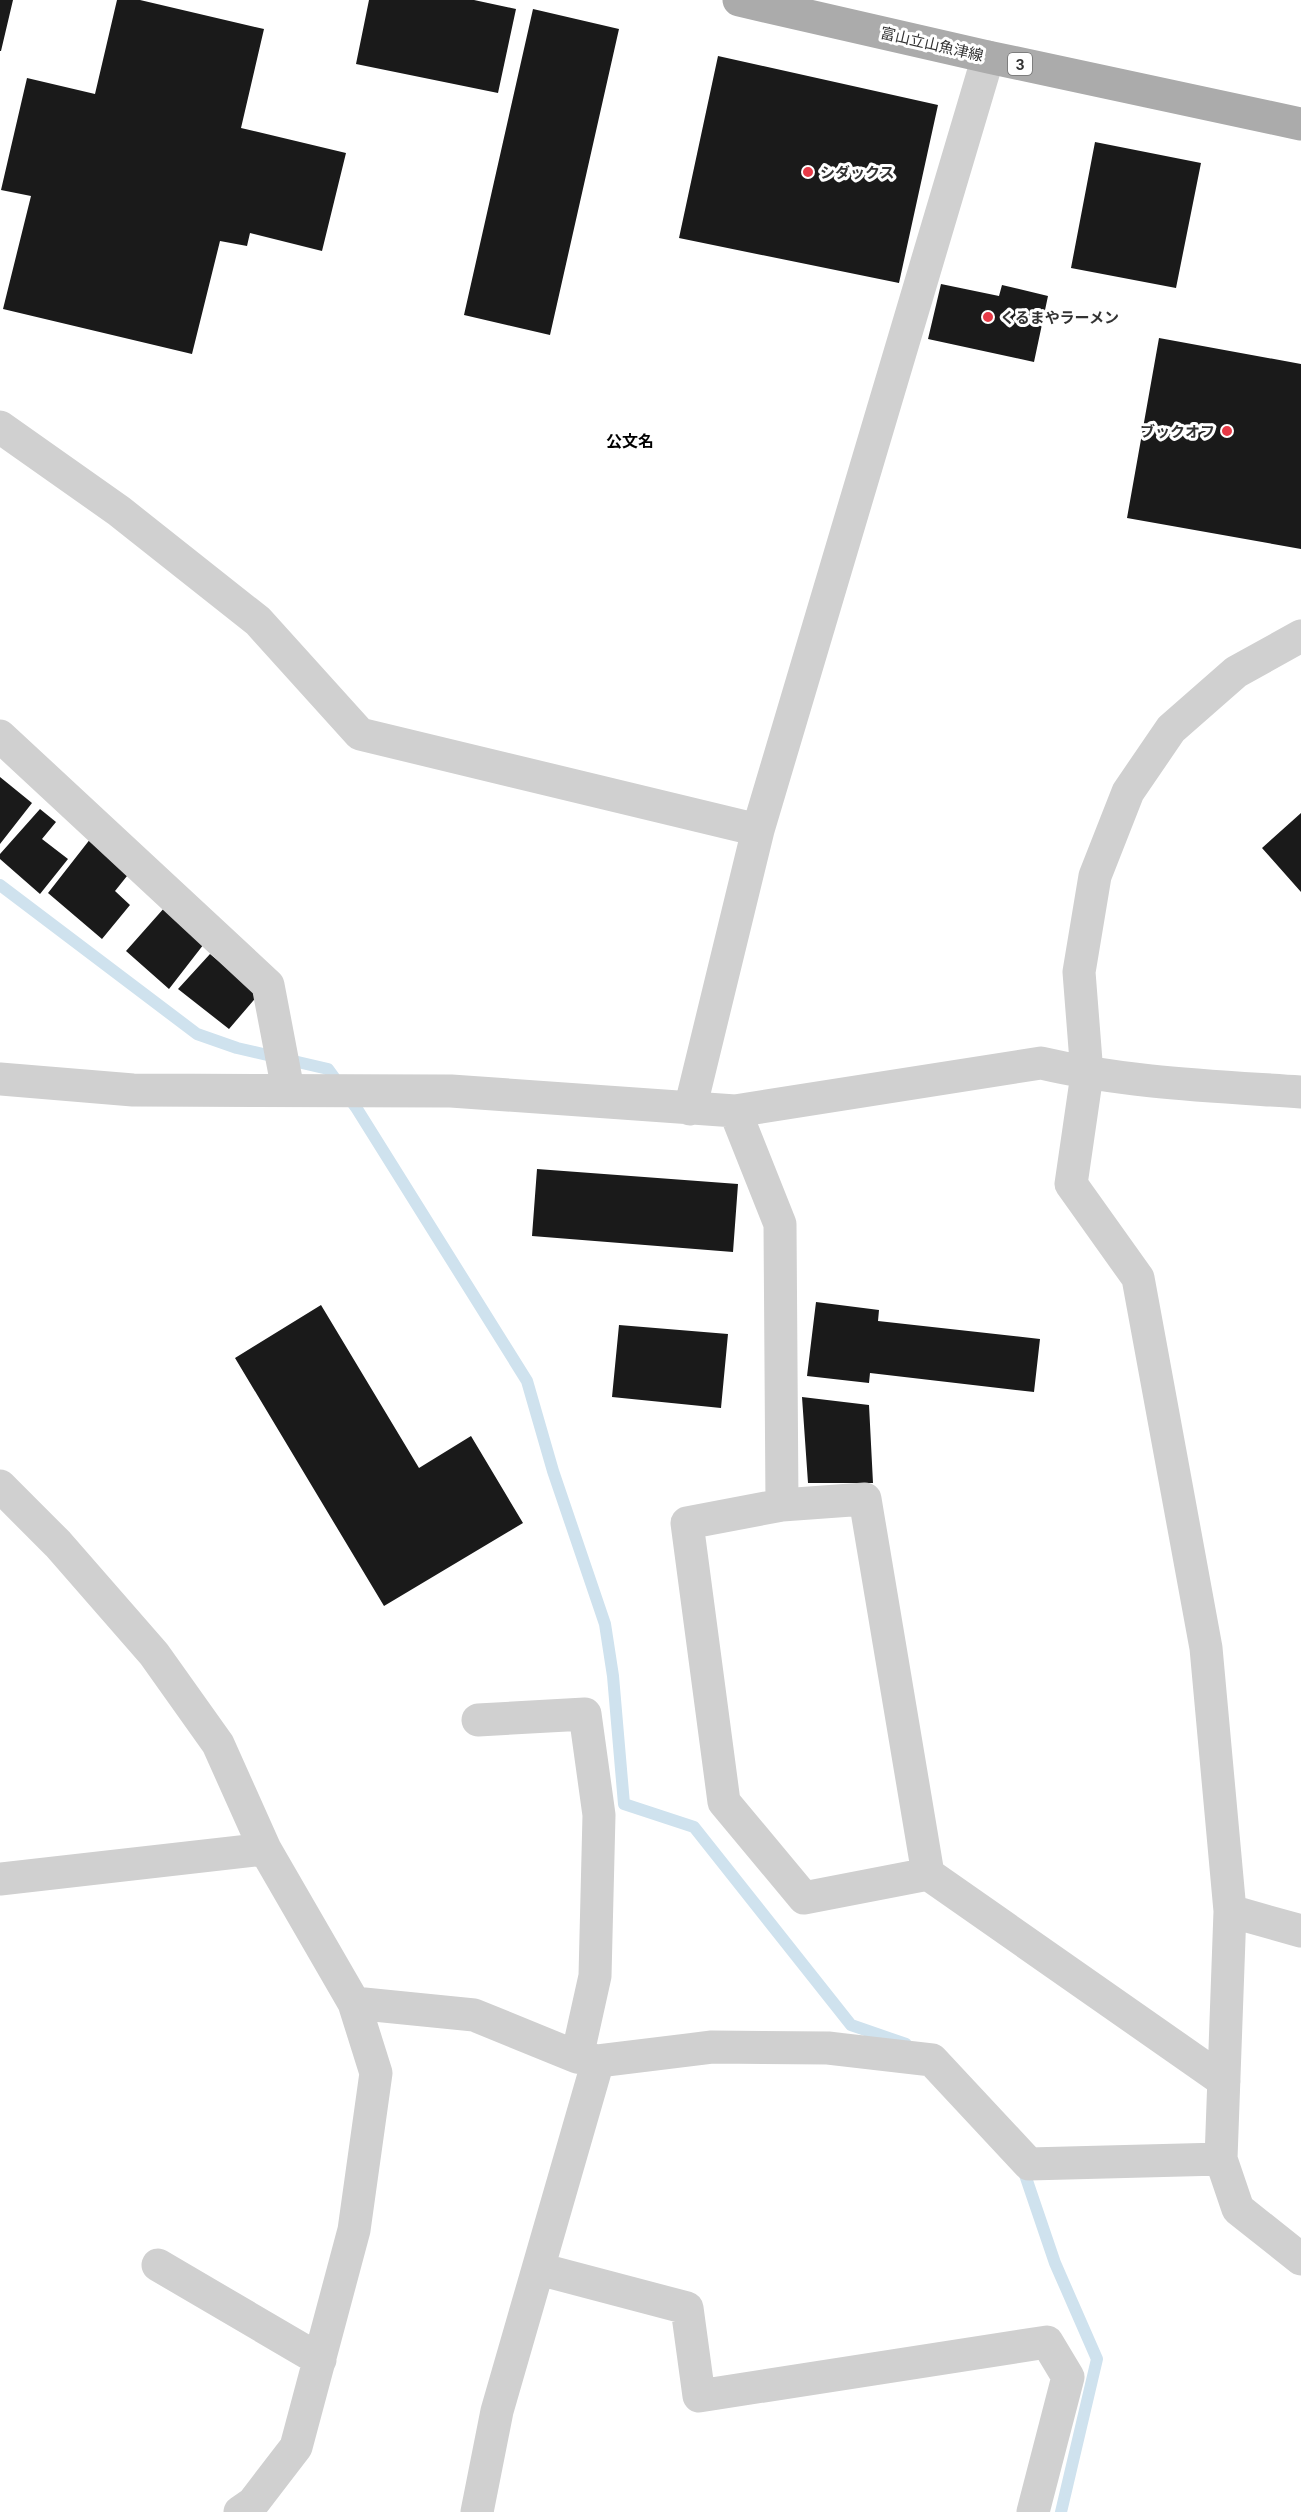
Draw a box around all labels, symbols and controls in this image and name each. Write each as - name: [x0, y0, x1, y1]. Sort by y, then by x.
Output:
- street label: 富山立山魚津線: [879, 23, 985, 65]
- road number: 3: [1008, 53, 1032, 75]
- place label: シダックス: [820, 163, 895, 182]
- marker: シダックス: [801, 165, 815, 179]
- place label: くるまやラーメン: [1000, 308, 1119, 327]
- marker: くるまやラーメン: [981, 310, 995, 324]
- place label: ブックオフ: [1140, 422, 1215, 441]
- marker: ブックオフ: [1220, 424, 1234, 438]
- district label: 公文名: [606, 431, 654, 451]

